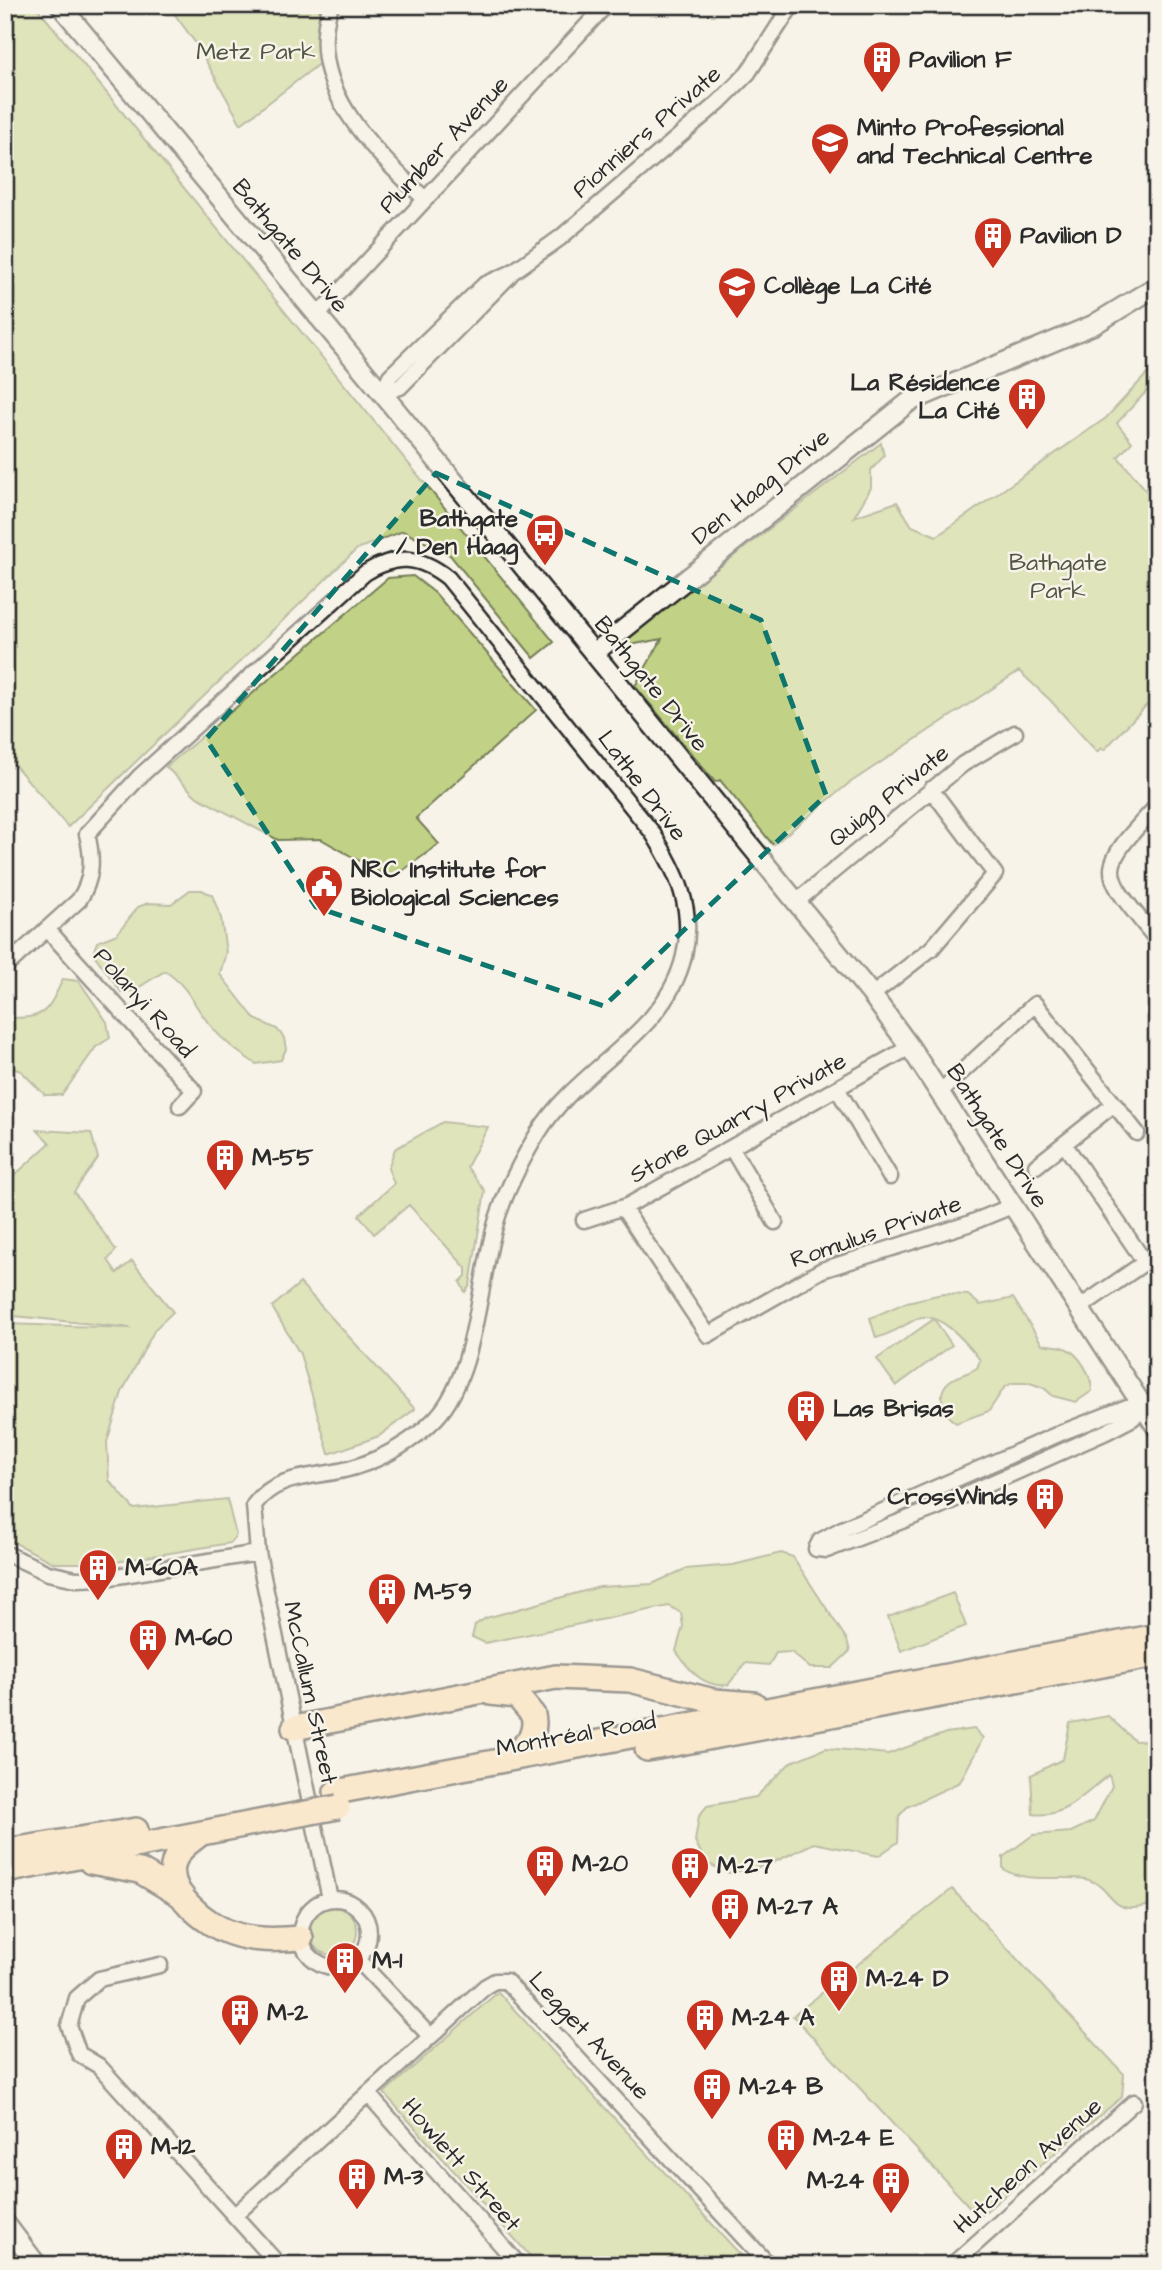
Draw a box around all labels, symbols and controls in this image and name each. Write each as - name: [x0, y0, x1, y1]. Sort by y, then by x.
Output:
- park label: Metz Park: [196, 35, 316, 69]
- building icon: Pavilion F: [861, 39, 903, 94]
- place label: Pavilion F: [909, 43, 1012, 77]
- street label: Pionniers Private: [565, 58, 729, 206]
- street label: Plumber Avenue: [371, 69, 517, 221]
- place label: Minto Professional and Technical Centre: [856, 111, 1092, 173]
- school or university icon: Minto Professional and Technical Centre: [809, 121, 851, 176]
- street label: Bathgate Drive: [223, 172, 356, 321]
- building icon: Pavilion D: [972, 215, 1014, 270]
- place label: Pavilion D: [1020, 219, 1122, 253]
- school or university icon: Collège La Cité: [716, 265, 758, 320]
- place label: Collège La Cité: [764, 269, 932, 304]
- place label: La Résidence La Cité: [850, 366, 1000, 428]
- building icon: La Résidence La Cité: [1006, 376, 1048, 431]
- street label: Den Haag Drive: [685, 421, 838, 554]
- place label: Bathgate / Den Haag: [396, 502, 519, 565]
- bus stop icon: Bathgate / Den Haag: [524, 512, 566, 567]
- park label: Bathgate Park: [1009, 546, 1107, 608]
- street label: Bathgate Drive: [585, 609, 716, 760]
- street label: Lathe Drive: [589, 724, 695, 849]
- street label: Quigg Private: [821, 737, 957, 856]
- place label: NRC Institute for Biological Sciences: [351, 853, 559, 916]
- public building icon: NRC Institute for Biological Sciences: [303, 863, 345, 918]
- street label: Polanyi Road: [84, 940, 203, 1066]
- street label: Stone Quarry Private: [623, 1044, 853, 1193]
- street label: Bathgate Drive: [937, 1057, 1056, 1215]
- building icon: M-55: [204, 1137, 246, 1192]
- place label: M-55: [252, 1141, 314, 1175]
- street label: Romulus Private: [786, 1187, 966, 1277]
- building icon: Las Brisas: [785, 1388, 827, 1443]
- place label: Las Brisas: [833, 1392, 954, 1426]
- building icon: CrossWinds: [1024, 1476, 1066, 1531]
- place label: CrossWinds: [888, 1480, 1018, 1514]
- building icon: M-60A: [77, 1547, 119, 1602]
- place label: M-60A: [125, 1551, 198, 1585]
- building icon: M-59: [366, 1571, 408, 1626]
- place label: M-59: [414, 1575, 472, 1609]
- street label: McCallum Street: [274, 1598, 346, 1788]
- building icon: M-60: [127, 1617, 169, 1672]
- place label: M-60: [175, 1621, 233, 1655]
- street label: Montréal Road: [493, 1704, 659, 1766]
- building icon: M-20: [524, 1843, 566, 1898]
- building icon: M-27: [669, 1845, 711, 1900]
- place label: M-20: [572, 1847, 628, 1881]
- place label: M-27: [717, 1849, 773, 1883]
- building icon: M-27 A: [709, 1886, 751, 1941]
- place label: M-27 A: [757, 1890, 838, 1924]
- building icon: M-1: [324, 1940, 366, 1995]
- place label: M-1: [372, 1944, 403, 1978]
- building icon: M-24 D: [818, 1958, 860, 2013]
- place label: M-24 D: [866, 1962, 949, 1996]
- street label: Legget Avenue: [520, 1964, 658, 2108]
- building icon: M-2: [219, 1992, 261, 2047]
- place label: M-2: [267, 1996, 308, 2030]
- building icon: M-24 A: [684, 1997, 726, 2052]
- place label: M-24 A: [732, 2001, 815, 2035]
- building icon: M-24 B: [691, 2066, 733, 2121]
- place label: M-24 B: [739, 2070, 824, 2104]
- street label: Hutcheon Avenue: [946, 2090, 1110, 2242]
- street label: Howlett Street: [393, 2091, 529, 2239]
- building icon: M-24 E: [765, 2117, 807, 2172]
- place label: M-24 E: [813, 2121, 895, 2155]
- building icon: M-12: [103, 2126, 145, 2181]
- place label: M-12: [151, 2130, 195, 2164]
- building icon: M-3: [336, 2156, 378, 2211]
- place label: M-3: [384, 2160, 424, 2194]
- building icon: M-24: [870, 2160, 912, 2215]
- place label: M-24: [807, 2164, 865, 2198]

